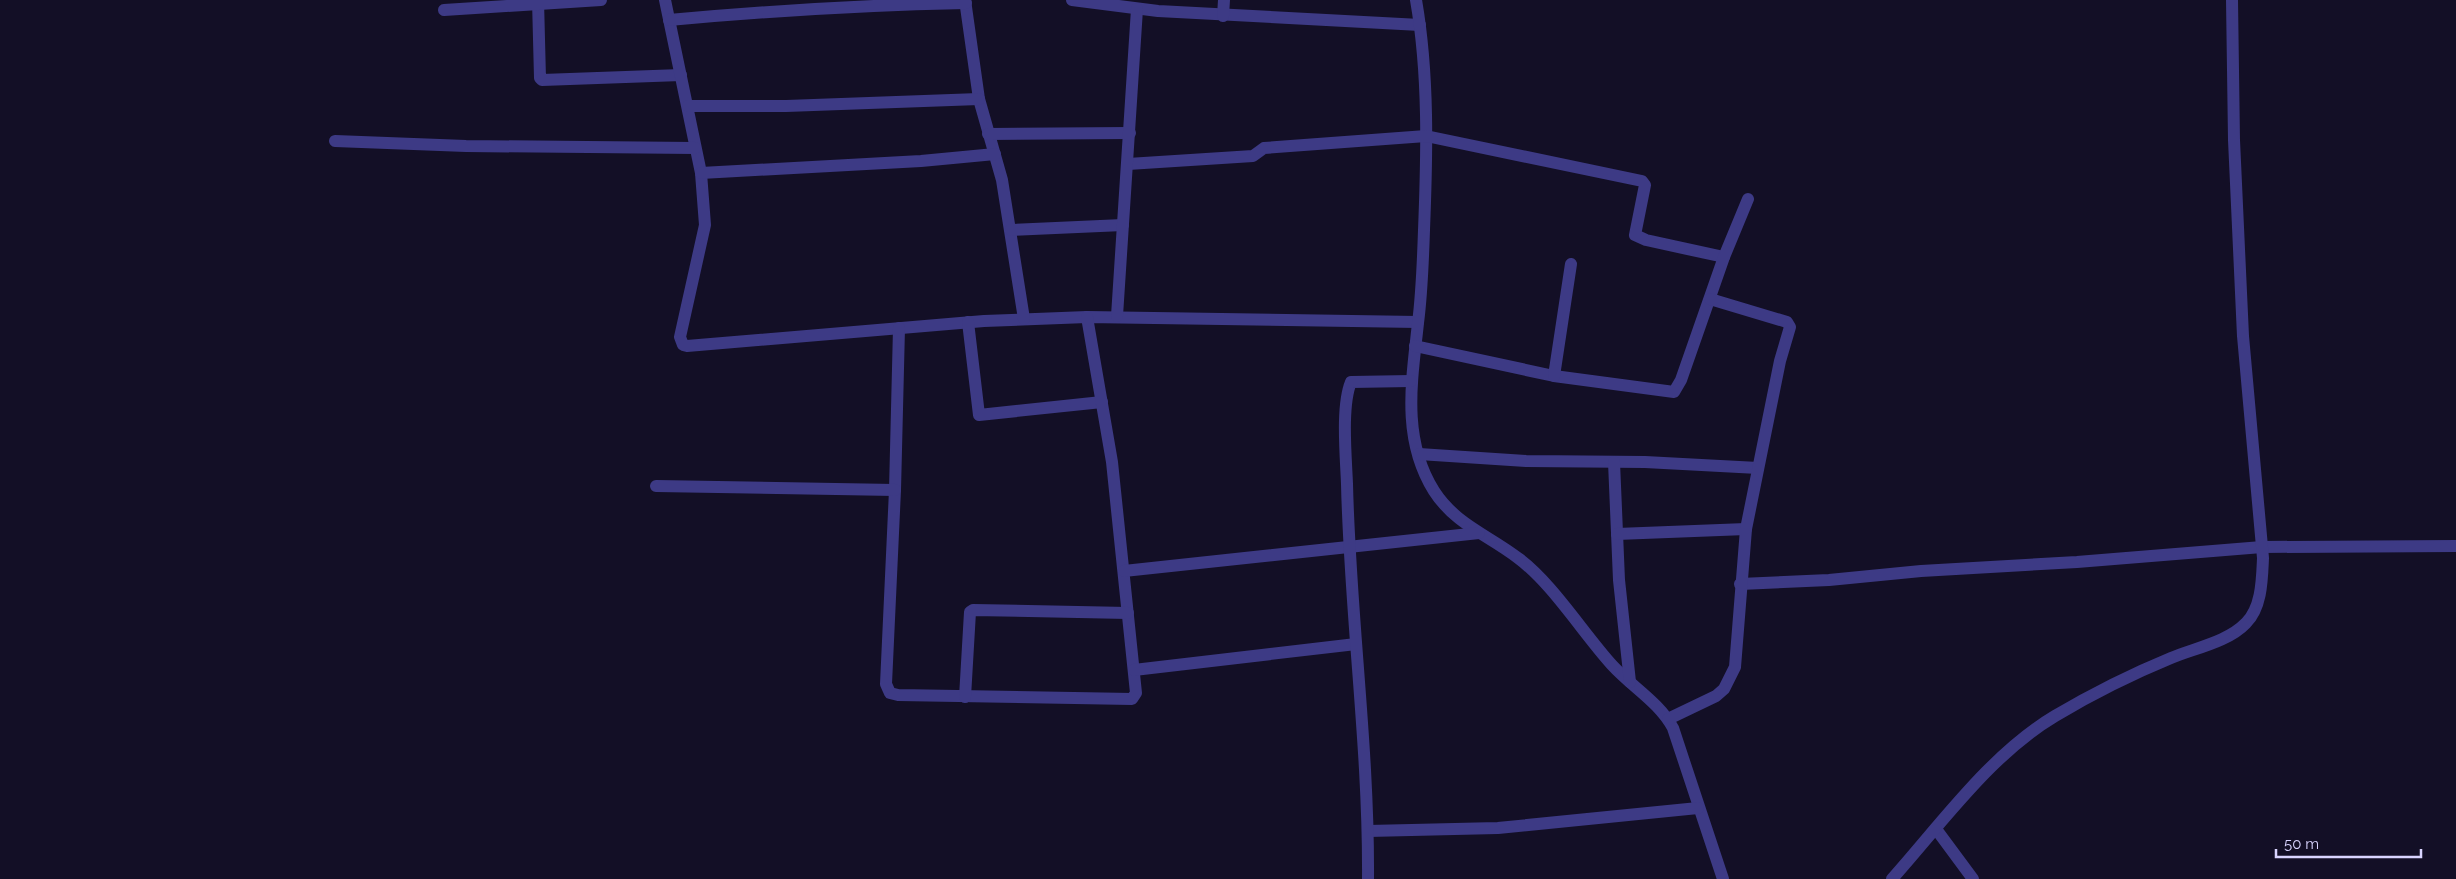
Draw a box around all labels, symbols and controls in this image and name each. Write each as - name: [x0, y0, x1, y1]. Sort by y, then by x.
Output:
- scale bar: [2276, 826, 2421, 858]
- text: 50 m: [2284, 835, 2319, 853]

